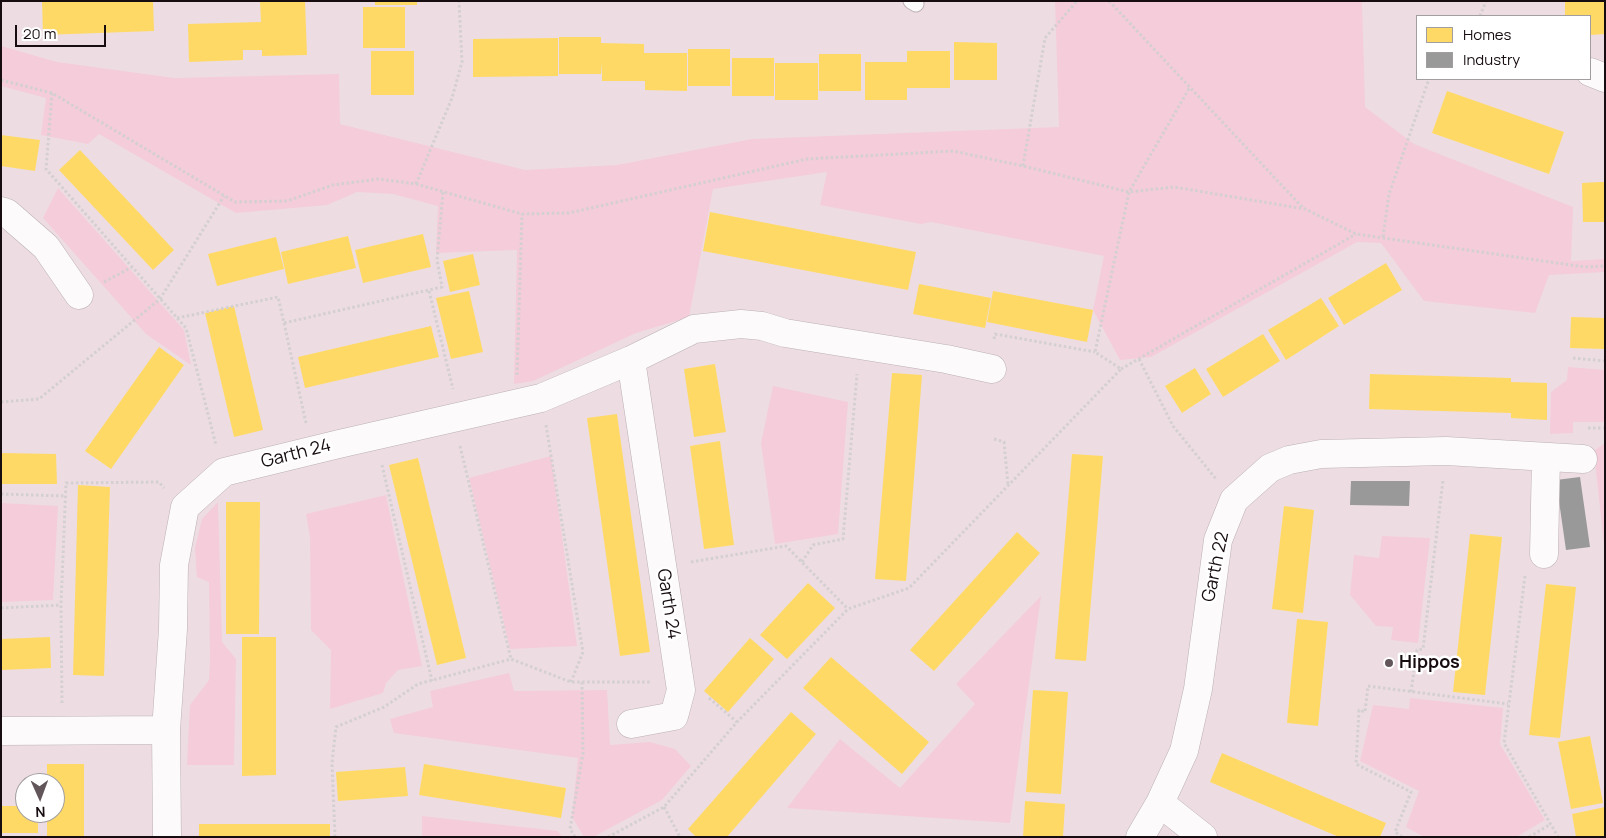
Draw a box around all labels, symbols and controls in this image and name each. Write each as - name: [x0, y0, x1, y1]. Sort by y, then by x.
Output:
- scale bar: [18, 15, 109, 47]
- legend: [1416, 15, 1591, 80]
- text: 20 m: [23, 23, 56, 44]
- text: Homes: [1463, 24, 1511, 45]
- text: Industry: [1463, 49, 1520, 70]
- street label: Garth 24: [259, 435, 333, 473]
- street label: Garth 22: [1198, 530, 1234, 604]
- street label: Garth 24: [652, 567, 684, 641]
- place label: Hippos: [1399, 652, 1460, 674]
- marker: Hippos: [1383, 657, 1395, 669]
- north arrow: [15, 773, 65, 823]
- text: N: [35, 803, 46, 822]

